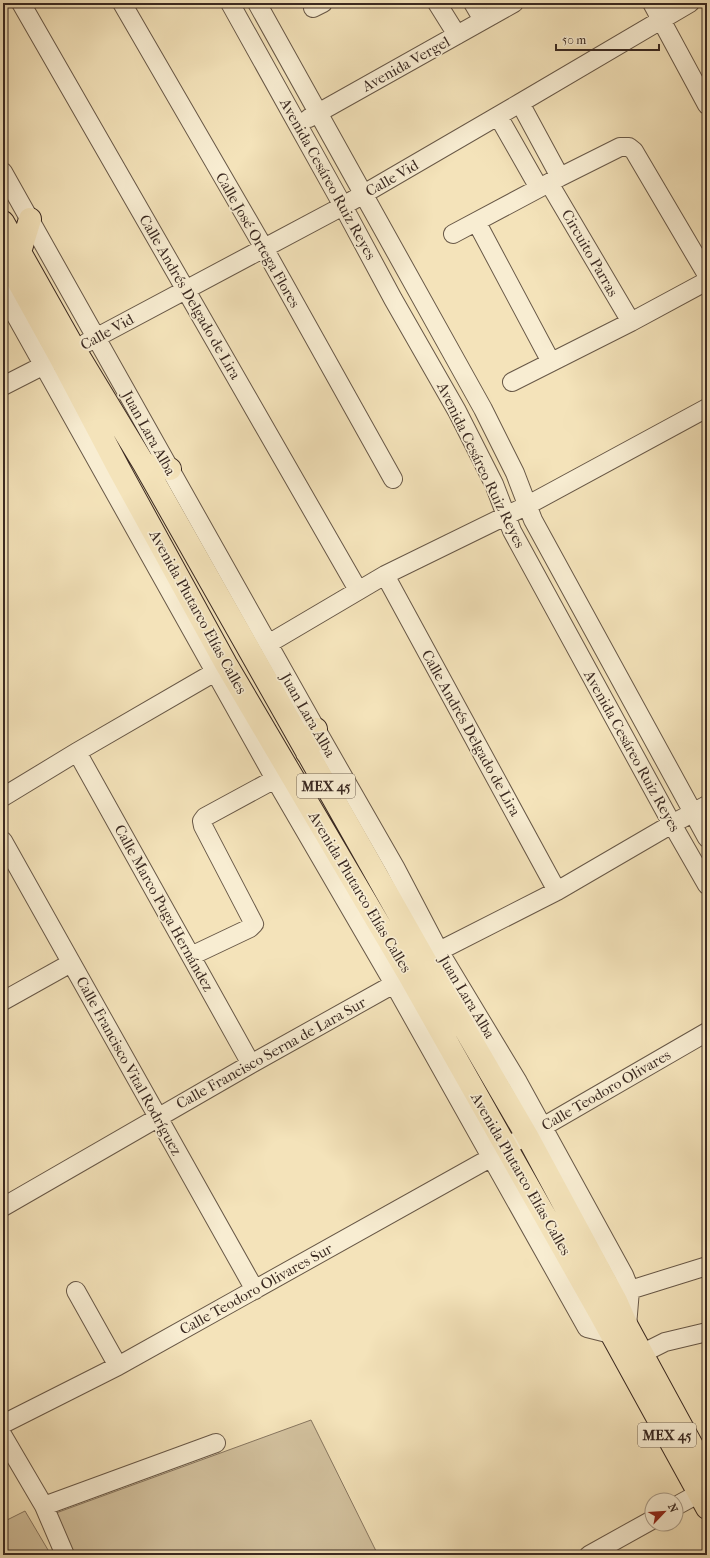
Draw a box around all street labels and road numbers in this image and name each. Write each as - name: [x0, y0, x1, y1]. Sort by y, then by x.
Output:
- street label: Avenida Vergel: [358, 32, 453, 96]
- street label: Avenida Cesáreo Ruiz Reyes: [276, 94, 380, 263]
- street label: Calle Vid: [362, 155, 422, 200]
- street label: Calle José Ortega Flores: [212, 169, 304, 311]
- street label: Circuito Parras: [558, 206, 622, 300]
- street label: Calle Andrés Delgado de Lira: [135, 211, 245, 384]
- street label: Calle Vid: [77, 310, 137, 354]
- street label: Avenida Cesáreo Ruiz Reyes: [433, 378, 529, 551]
- street label: Juan Lara Alba: [118, 387, 180, 479]
- street label: Avenida Plutarco Elías Calles: [145, 526, 251, 697]
- street label: Calle Andrés Delgado de Lira: [418, 647, 525, 820]
- street label: Avenida Cesáreo Ruiz Reyes: [580, 666, 684, 835]
- street label: Juan Lara Alba: [276, 669, 340, 761]
- road number: MEX 45: [297, 774, 355, 798]
- street label: Avenida Plutarco Elías Calles: [304, 807, 415, 976]
- street label: Calle Marco Puga Hernández: [111, 821, 218, 995]
- street label: Juan Lara Alba: [435, 951, 499, 1043]
- street label: Calle Francisco Vital Rodríguez: [72, 973, 186, 1159]
- street label: Calle Francisco Serna de Lara Sur: [173, 993, 370, 1113]
- street label: Calle Teodoro Olivares: [538, 1045, 674, 1134]
- street label: Avenida Plutarco Elías Calles: [467, 1089, 575, 1259]
- street label: Calle Teodoro Olivares Sur: [176, 1239, 336, 1339]
- road number: MEX 45: [638, 1423, 696, 1447]

